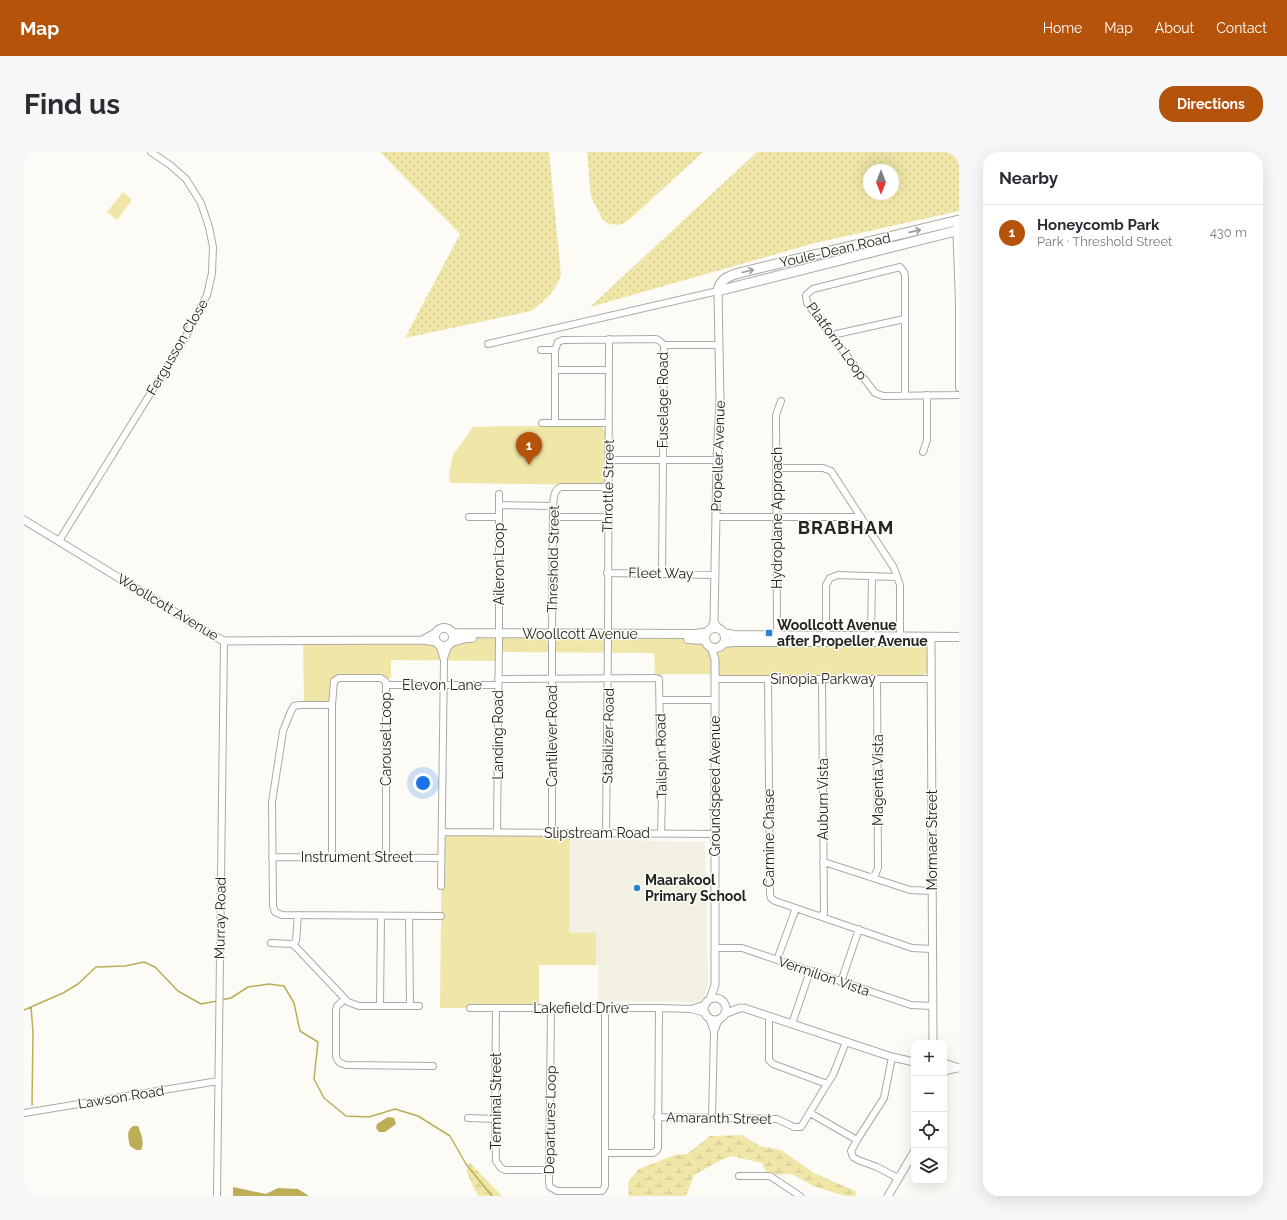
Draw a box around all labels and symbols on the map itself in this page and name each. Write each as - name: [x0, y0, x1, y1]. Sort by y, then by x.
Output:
- north arrow: [863, 164, 899, 200]
- one-way arrow: [909, 226, 922, 234]
- street label: Youle-Dean Road: [778, 229, 892, 271]
- one-way arrow: [741, 267, 754, 274]
- street label: Fergusson Close: [143, 296, 211, 398]
- street label: Platform Loop: [803, 299, 871, 383]
- street label: Fuselage Road: [655, 352, 671, 448]
- street label: Propeller Avenue: [708, 400, 728, 512]
- pin: 1: [516, 432, 542, 465]
- street label: Throttle Street: [599, 439, 617, 533]
- street label: Hydroplane Approach: [769, 447, 785, 589]
- street label: Threshold Street: [544, 505, 562, 613]
- district label: BRABHAM: [798, 517, 894, 538]
- street label: Aileron Loop: [491, 522, 507, 605]
- street label: Fleet Way: [628, 564, 694, 582]
- street label: Woollcott Avenue: [114, 570, 222, 644]
- place label: Woollcott Avenue after Propeller Avenue: [777, 617, 928, 649]
- street label: Woollcott Avenue: [522, 626, 638, 642]
- marker: Woollcott Avenue after Propeller Avenue: [764, 628, 774, 638]
- street label: Sinopia Parkway: [770, 671, 876, 687]
- street label: Elevon Lane: [402, 677, 482, 693]
- street label: Cantilever Road: [544, 685, 560, 787]
- street label: Stabilizer Road: [599, 688, 617, 784]
- street label: Landing Road: [490, 690, 506, 780]
- street label: Carousel Loop: [378, 692, 394, 786]
- street label: Tailspin Road: [652, 713, 670, 799]
- street label: Groundspeed Avenue: [707, 715, 723, 857]
- street label: Magenta Vista: [870, 734, 886, 826]
- street label: Auburn Vista: [815, 758, 831, 840]
- your location: [413, 773, 433, 793]
- street label: Carmine Chase: [761, 789, 777, 887]
- street label: Mormaer Street: [924, 789, 940, 891]
- street label: Slipstream Road: [544, 825, 650, 841]
- street label: Instrument Street: [301, 849, 414, 865]
- place label: Maarakool Primary School: [645, 872, 747, 904]
- street label: Murray Road: [211, 877, 229, 959]
- marker: Maarakool Primary School: [632, 883, 642, 893]
- street label: Vermilion Vista: [776, 953, 872, 999]
- street label: Lakefield Drive: [533, 1000, 629, 1016]
- street label: Terminal Street: [488, 1052, 504, 1150]
- street label: Departures Loop: [541, 1065, 559, 1175]
- street label: Lawson Road: [77, 1082, 165, 1112]
- street label: Amaranth Street: [666, 1109, 772, 1127]

